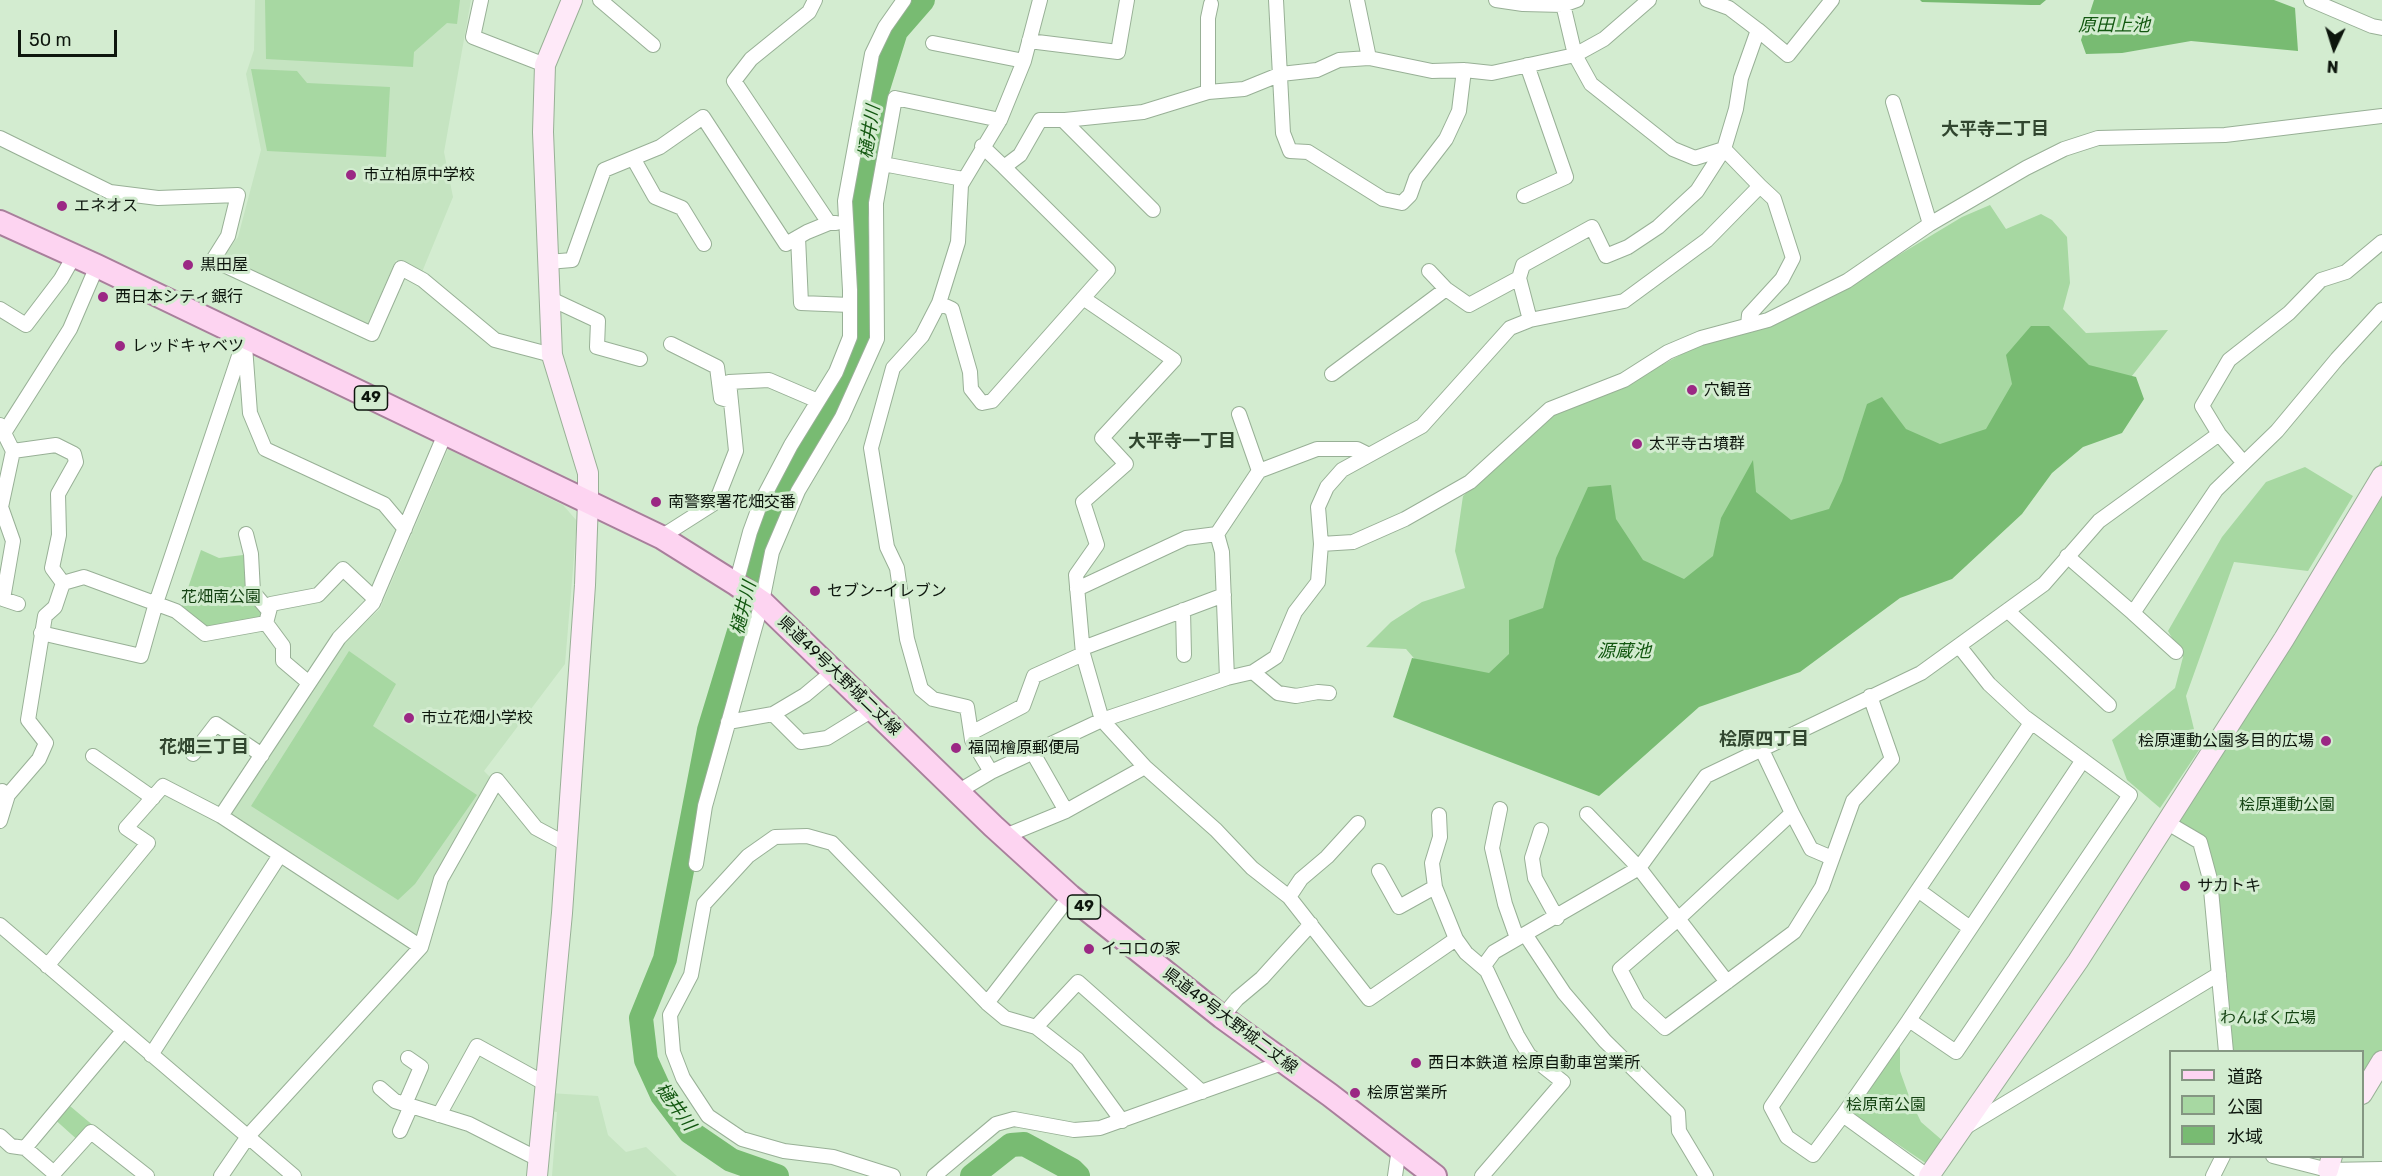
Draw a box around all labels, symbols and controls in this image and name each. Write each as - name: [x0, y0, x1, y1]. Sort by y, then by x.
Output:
- water label: 原田上池: [2078, 15, 2150, 37]
- scale bar: [21, 18, 120, 56]
- north arrow: [2304, 18, 2364, 78]
- text: 50 m: [29, 29, 72, 51]
- text: N: [2326, 57, 2339, 76]
- water label: 樋井川: [855, 104, 885, 160]
- district label: 大平寺二丁目: [1941, 119, 2049, 141]
- place label: 市立柏原中学校: [363, 165, 475, 185]
- marker: 市立柏原中学校: [344, 168, 358, 182]
- place label: エネオス: [74, 196, 138, 216]
- marker: エネオス: [55, 199, 69, 213]
- place label: 黒田屋: [200, 255, 248, 275]
- marker: 黒田屋: [181, 258, 195, 272]
- place label: 西日本シティ銀行: [115, 287, 243, 307]
- marker: 西日本シティ銀行: [96, 290, 110, 304]
- place label: レッドキャベツ: [132, 336, 244, 356]
- marker: レッドキャベツ: [113, 339, 127, 353]
- place label: 穴観音: [1704, 380, 1752, 400]
- marker: 穴観音: [1685, 383, 1699, 397]
- road number: 49: [354, 386, 388, 410]
- district label: 大平寺一丁目: [1128, 431, 1236, 453]
- place label: 太平寺古墳群: [1649, 434, 1745, 454]
- marker: 太平寺古墳群: [1630, 437, 1644, 451]
- place label: 南警察署花畑交番: [668, 492, 796, 512]
- marker: 南警察署花畑交番: [649, 495, 663, 509]
- water label: 樋井川: [727, 579, 761, 637]
- place label: セブン-イレブン: [827, 581, 947, 601]
- marker: セブン-イレブン: [808, 584, 822, 598]
- park label: 花畑南公園: [181, 587, 261, 607]
- street label: 県道49号大野城二丈線: [774, 612, 904, 740]
- water label: 源蔵池: [1597, 641, 1651, 663]
- place label: 市立花畑小学校: [421, 708, 533, 728]
- marker: 市立花畑小学校: [402, 711, 416, 725]
- district label: 桧原四丁目: [1719, 729, 1809, 751]
- place label: 桧原運動公園多目的広場: [2138, 731, 2314, 751]
- marker: 桧原運動公園多目的広場: [2319, 734, 2333, 748]
- district label: 花畑三丁目: [159, 737, 249, 759]
- place label: 福岡檜原郵便局: [968, 738, 1080, 758]
- marker: 福岡檜原郵便局: [949, 741, 963, 755]
- park label: 桧原運動公園: [2239, 795, 2335, 815]
- place label: サカトキ: [2197, 876, 2261, 896]
- marker: サカトキ: [2178, 879, 2192, 893]
- road number: 49: [1068, 895, 1100, 919]
- place label: イコロの家: [1101, 939, 1181, 959]
- marker: イコロの家: [1082, 942, 1096, 956]
- street label: 県道49号大野城二丈線: [1159, 964, 1301, 1078]
- park label: わんぱく広場: [2220, 1008, 2316, 1028]
- legend: [2169, 1050, 2364, 1158]
- place label: 西日本鉄道 桧原自動車営業所: [1428, 1053, 1640, 1073]
- marker: 西日本鉄道 桧原自動車営業所: [1409, 1056, 1423, 1070]
- text: 道路: [2227, 1066, 2263, 1088]
- water label: 樋井川: [650, 1079, 700, 1135]
- place label: 桧原営業所: [1367, 1083, 1447, 1103]
- marker: 桧原営業所: [1348, 1086, 1362, 1100]
- park label: 桧原南公園: [1846, 1095, 1926, 1115]
- text: 公園: [2227, 1096, 2263, 1118]
- text: 水域: [2227, 1126, 2263, 1148]

